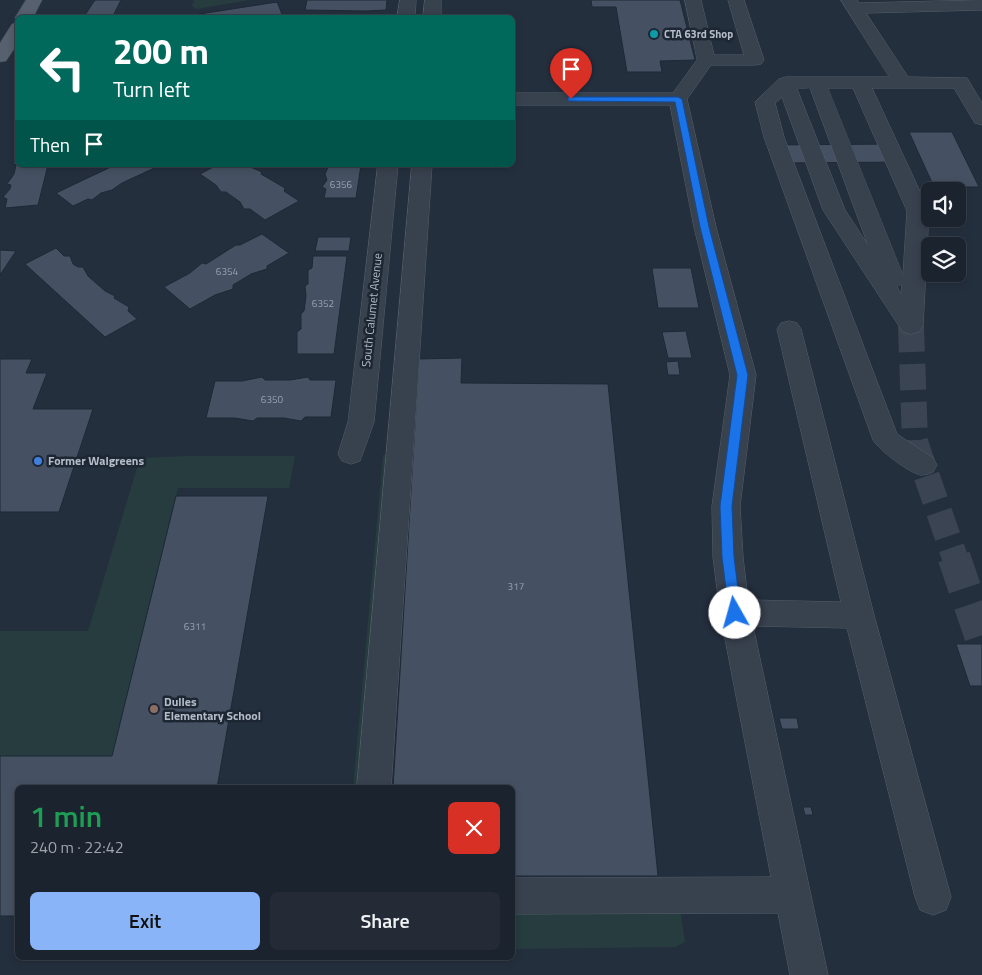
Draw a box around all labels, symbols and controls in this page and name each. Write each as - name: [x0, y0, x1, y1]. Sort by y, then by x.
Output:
- text: 200 m: [113, 24, 209, 78]
- place label: CTA 63rd Shop: [664, 26, 733, 42]
- marker: CTA 63rd Shop: [648, 28, 660, 40]
- icon: left: [30, 35, 95, 100]
- pin: [550, 48, 592, 99]
- icon: arrive: [557, 55, 585, 83]
- text: Turn left: [113, 72, 190, 106]
- text: Then: [30, 130, 70, 159]
- icon: arrive: [80, 130, 108, 158]
- house number: 6356: [330, 177, 353, 192]
- map controls: [921, 182, 966, 282]
- button: sound: [921, 182, 966, 227]
- button: layers: [921, 237, 966, 282]
- street label: South Calumet Avenue: [356, 252, 387, 368]
- house number: 6354: [216, 264, 239, 279]
- house number: 6352: [312, 296, 334, 311]
- house number: 6350: [261, 392, 284, 407]
- place label: Former Walgreens: [48, 451, 144, 470]
- marker: Former Walgreens: [32, 455, 44, 467]
- house number: 317: [508, 579, 524, 594]
- position arrow: [708, 586, 760, 638]
- house number: 6311: [184, 619, 206, 634]
- place label: Dulles Elementary School: [164, 692, 261, 725]
- marker: Dulles Elementary School: [148, 703, 160, 715]
- text: 1 min: [30, 793, 102, 839]
- button: close: [448, 802, 500, 854]
- text: 240 m · 22:42: [30, 835, 124, 859]
- button: Exit: [30, 892, 260, 950]
- button: Share: [270, 892, 500, 950]

